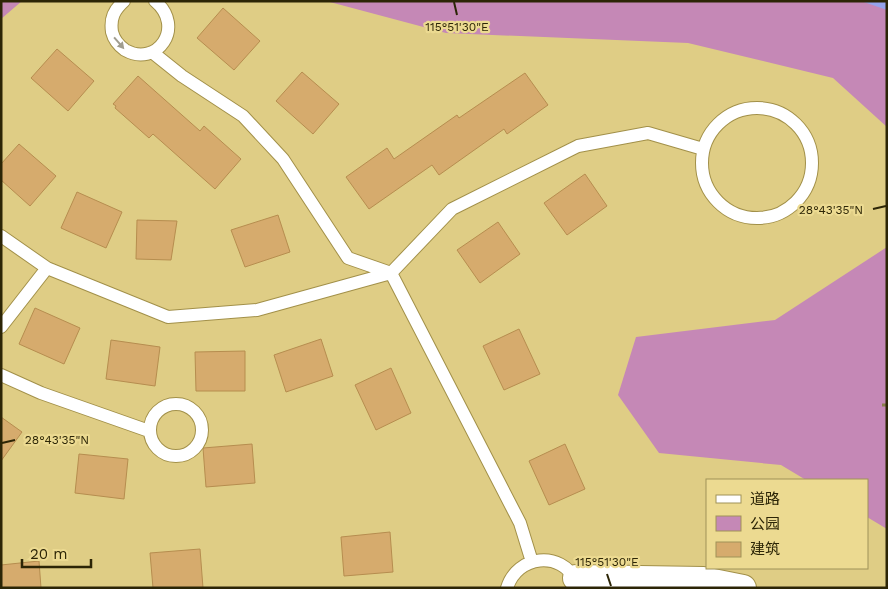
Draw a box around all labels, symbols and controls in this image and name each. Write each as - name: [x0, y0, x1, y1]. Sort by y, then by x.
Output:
- text: 115°51'30"E: [425, 20, 489, 34]
- one-way arrow: [113, 36, 124, 49]
- text: 28°43'35"N: [799, 203, 863, 217]
- text: 28°43'35"N: [25, 433, 89, 447]
- legend: [706, 479, 868, 569]
- text: 道路: [750, 490, 780, 508]
- text: 公园: [750, 515, 780, 533]
- scale bar: [22, 536, 91, 568]
- text: 建筑: [750, 540, 780, 558]
- text: 20 m: [30, 545, 68, 563]
- text: 115°51'30"E: [575, 555, 639, 569]

